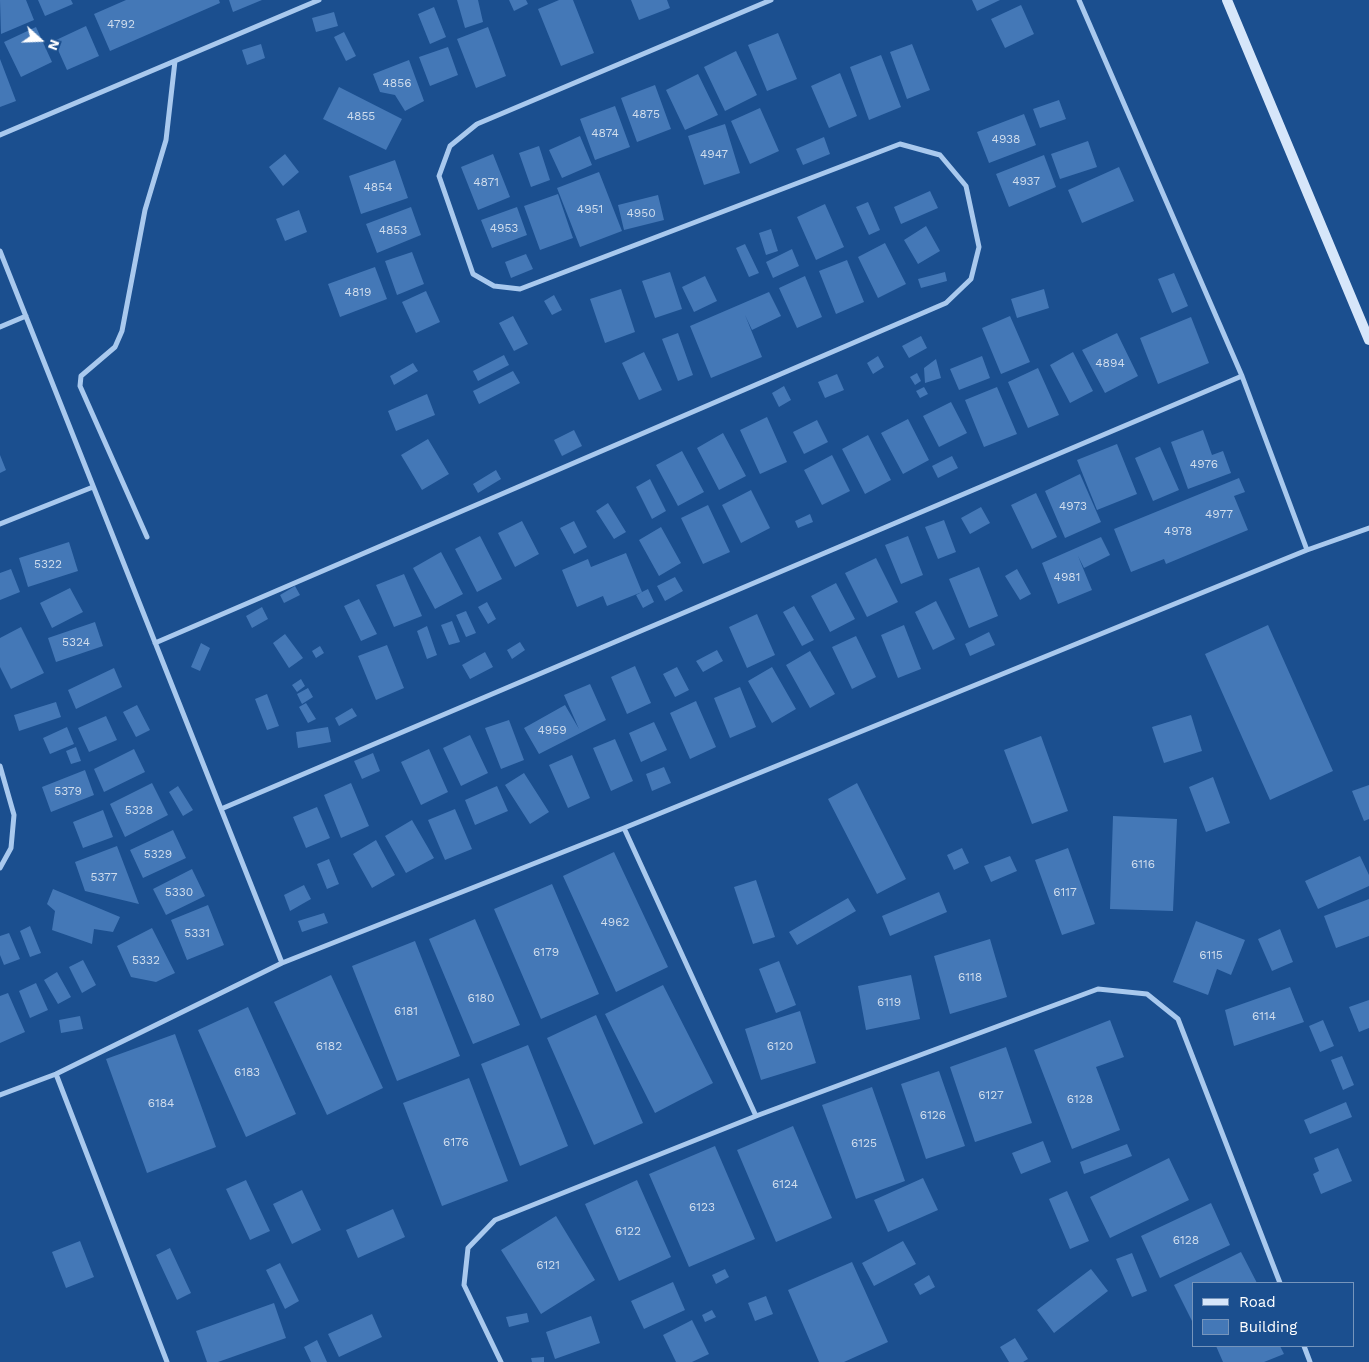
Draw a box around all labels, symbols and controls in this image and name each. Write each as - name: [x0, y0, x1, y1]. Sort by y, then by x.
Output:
- north arrow: [15, 15, 65, 65]
- house number: 4792: [107, 17, 135, 31]
- text: N: [45, 38, 63, 53]
- house number: 4856: [382, 76, 412, 90]
- house number: 4875: [632, 107, 660, 121]
- house number: 4855: [347, 109, 375, 123]
- house number: 4874: [591, 126, 619, 140]
- house number: 4938: [992, 132, 1020, 146]
- house number: 4947: [700, 147, 728, 161]
- house number: 4937: [1012, 174, 1040, 188]
- house number: 4871: [473, 175, 499, 189]
- house number: 4854: [363, 180, 393, 194]
- house number: 4951: [577, 202, 603, 216]
- house number: 4950: [626, 206, 656, 220]
- house number: 4953: [490, 221, 518, 235]
- house number: 4853: [379, 223, 407, 237]
- house number: 4819: [345, 285, 371, 299]
- house number: 4894: [1095, 356, 1125, 370]
- house number: 4976: [1190, 457, 1218, 471]
- house number: 4973: [1059, 499, 1087, 513]
- house number: 4977: [1205, 507, 1233, 521]
- house number: 4978: [1164, 524, 1192, 538]
- house number: 5322: [34, 557, 62, 571]
- house number: 4981: [1054, 570, 1080, 584]
- house number: 5324: [62, 635, 90, 649]
- house number: 4959: [537, 723, 567, 737]
- house number: 5379: [54, 784, 82, 798]
- house number: 5328: [125, 803, 153, 817]
- house number: 5329: [144, 847, 172, 861]
- house number: 6116: [1131, 857, 1155, 871]
- house number: 5377: [91, 870, 117, 884]
- house number: 5330: [165, 885, 193, 899]
- house number: 6117: [1053, 885, 1077, 899]
- house number: 4962: [600, 915, 630, 929]
- house number: 5331: [184, 926, 210, 940]
- house number: 6179: [533, 945, 559, 959]
- house number: 6115: [1199, 948, 1223, 962]
- house number: 5332: [132, 953, 160, 967]
- house number: 6118: [958, 970, 982, 984]
- house number: 6180: [468, 991, 494, 1005]
- house number: 6119: [877, 995, 901, 1009]
- house number: 6181: [394, 1004, 418, 1018]
- house number: 6114: [1252, 1009, 1276, 1023]
- house number: 6182: [316, 1039, 342, 1053]
- house number: 6120: [767, 1039, 793, 1053]
- house number: 6183: [234, 1065, 260, 1079]
- house number: 6127: [978, 1088, 1004, 1102]
- house number: 6128: [1067, 1092, 1093, 1106]
- house number: 6184: [148, 1096, 174, 1110]
- house number: 6126: [920, 1108, 946, 1122]
- house number: 6176: [443, 1135, 469, 1149]
- house number: 6125: [851, 1136, 877, 1150]
- house number: 6124: [772, 1177, 798, 1191]
- house number: 6123: [689, 1200, 715, 1214]
- house number: 6122: [615, 1224, 641, 1238]
- house number: 6128: [1173, 1233, 1199, 1247]
- house number: 6121: [536, 1258, 560, 1272]
- legend: [1192, 1282, 1354, 1347]
- text: Road: [1239, 1293, 1276, 1311]
- text: Building: [1239, 1318, 1297, 1336]

